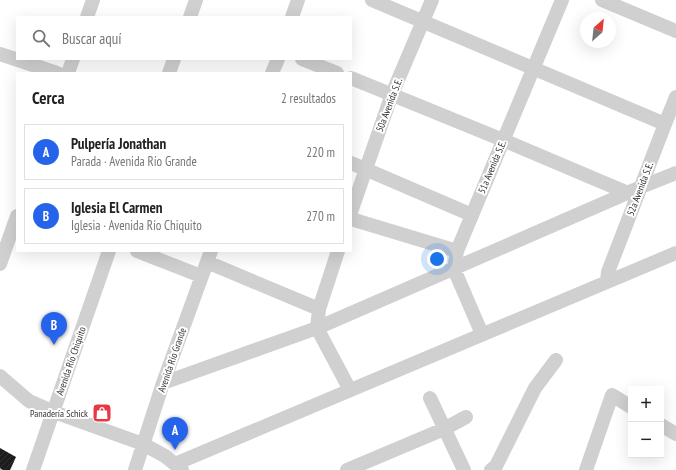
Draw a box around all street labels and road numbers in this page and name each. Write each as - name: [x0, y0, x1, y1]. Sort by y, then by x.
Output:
- street label: 50a Avenida S.E.: [373, 76, 405, 134]
- street label: 51a Avenida S.E.: [475, 138, 509, 196]
- street label: 52a Avenida S.E.: [624, 160, 656, 218]
- street label: Avenida Río Chiquito: [53, 325, 89, 397]
- street label: Avenida Río Grande: [155, 326, 189, 394]

